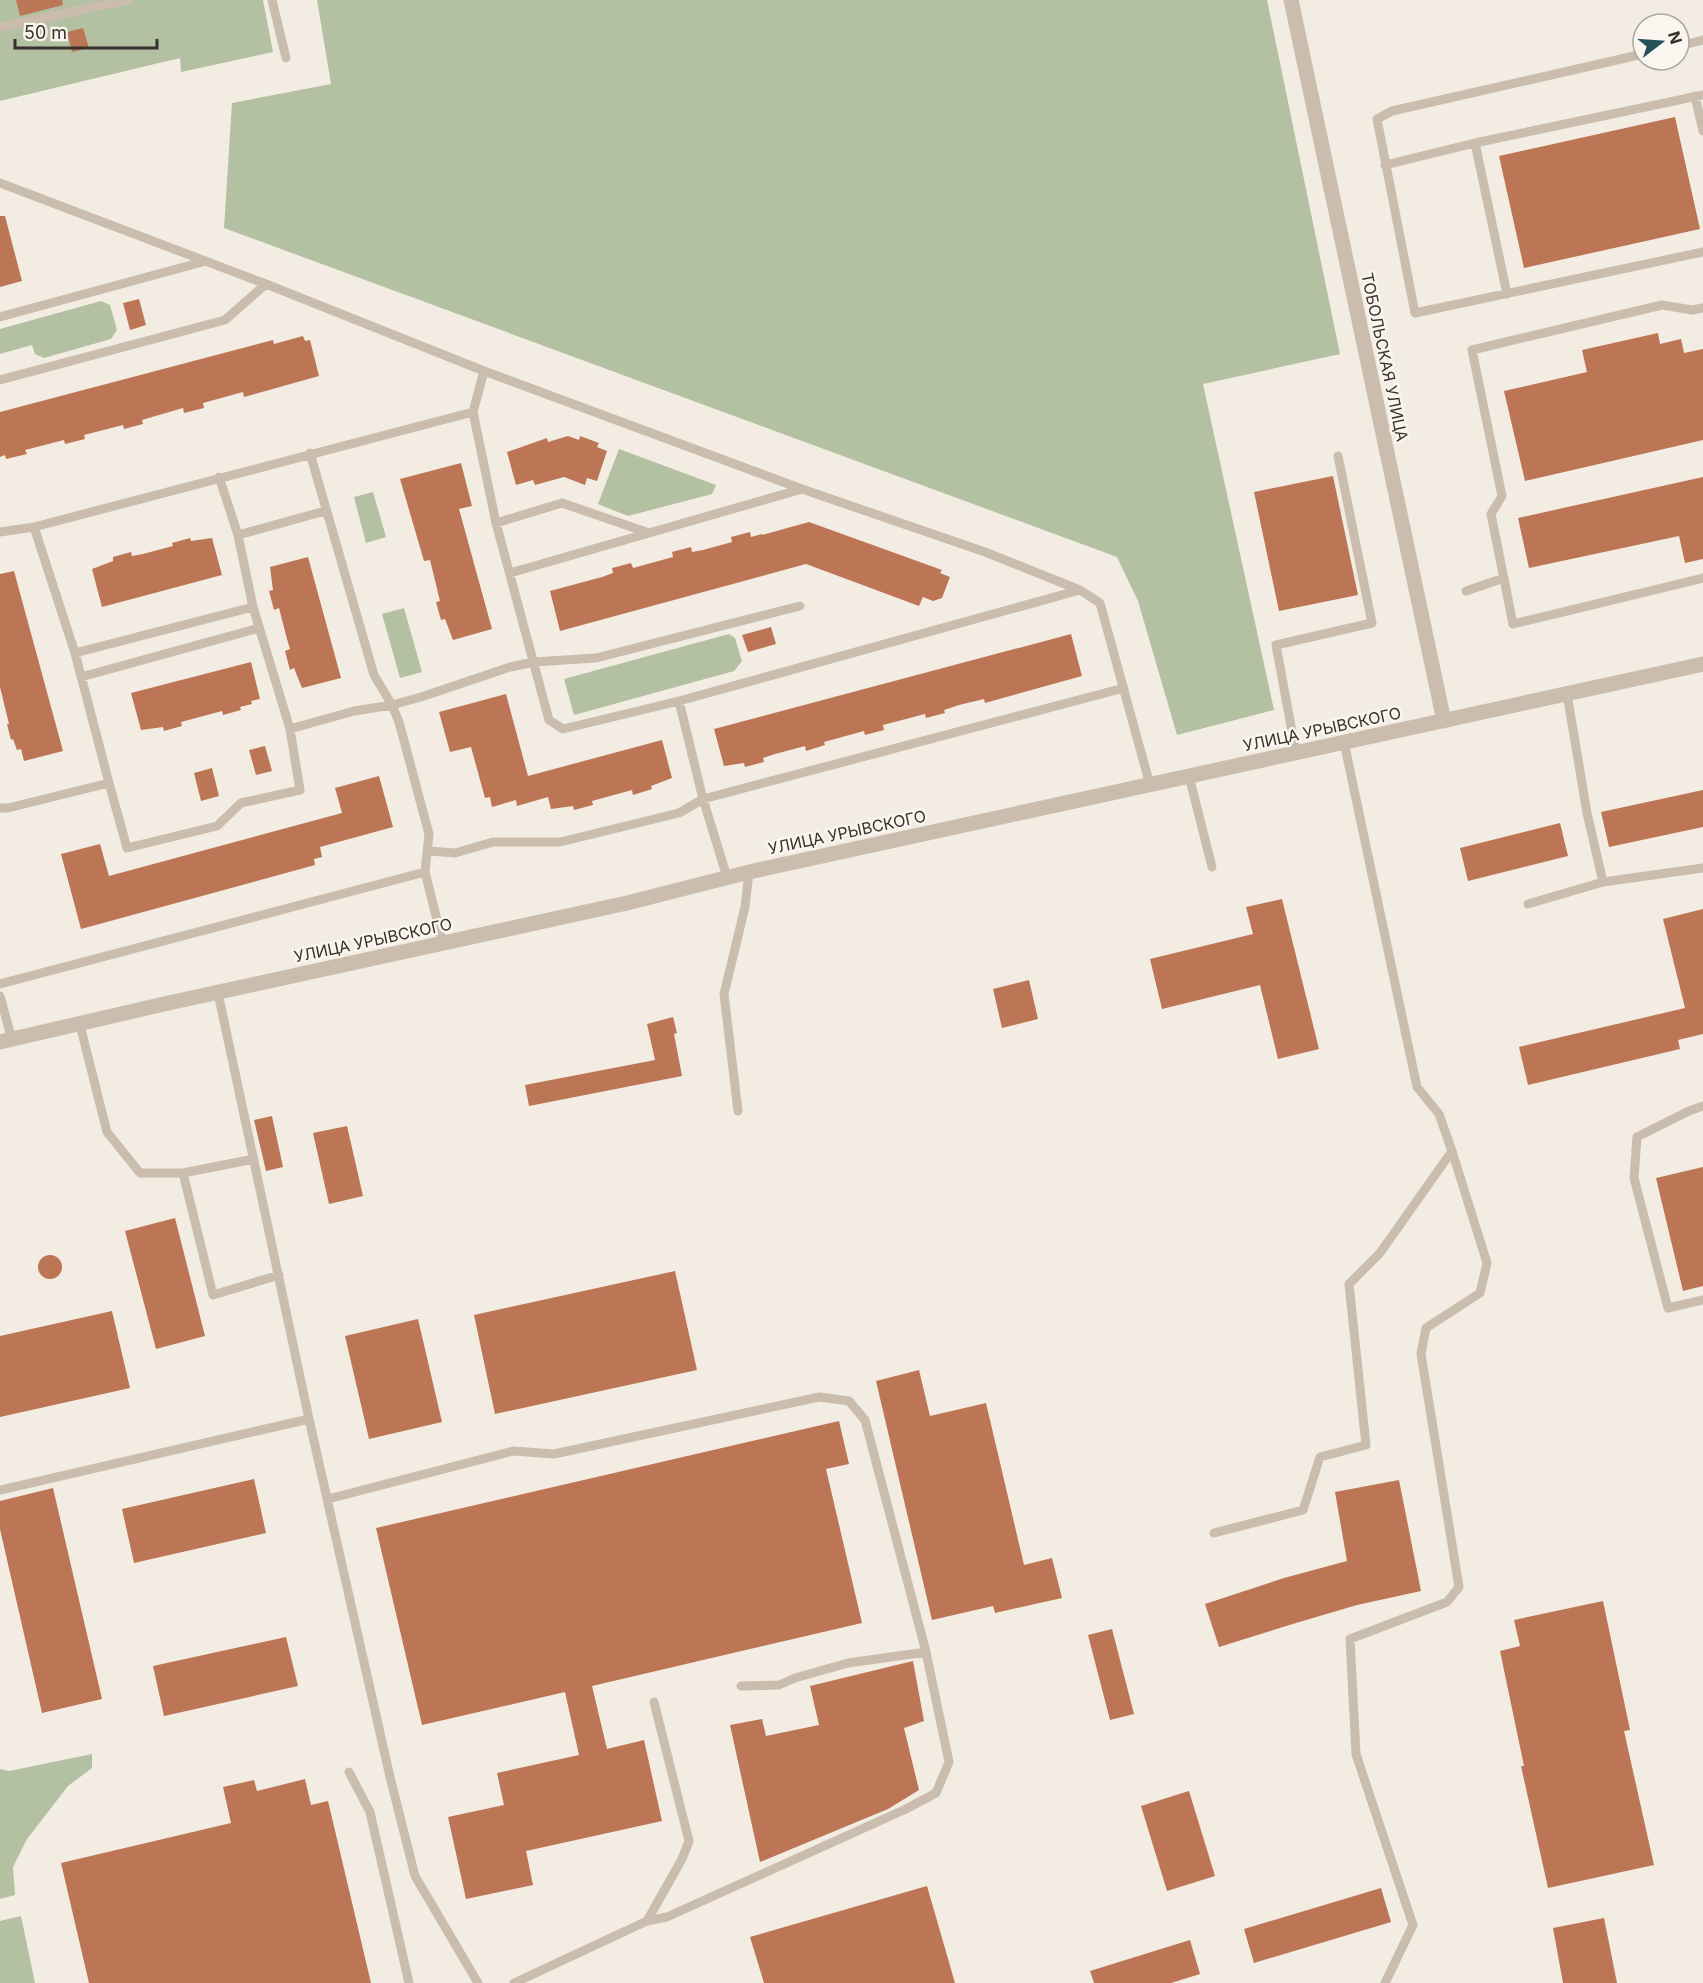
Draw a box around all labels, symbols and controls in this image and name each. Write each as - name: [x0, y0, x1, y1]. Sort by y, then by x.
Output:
- scale bar: [15, 12, 158, 50]
- north arrow: [1631, 12, 1691, 72]
- text: 50 m: [24, 22, 67, 43]
- text: N: [1664, 29, 1687, 46]
- street label: ТОБОЛЬСКАЯ УЛИЦА: [1357, 271, 1413, 443]
- street label: УЛИЦА УРЫВСКОГО: [1241, 702, 1403, 756]
- street label: УЛИЦА УРЫВСКОГО: [766, 805, 928, 859]
- street label: УЛИЦА УРЫВСКОГО: [292, 913, 454, 967]

